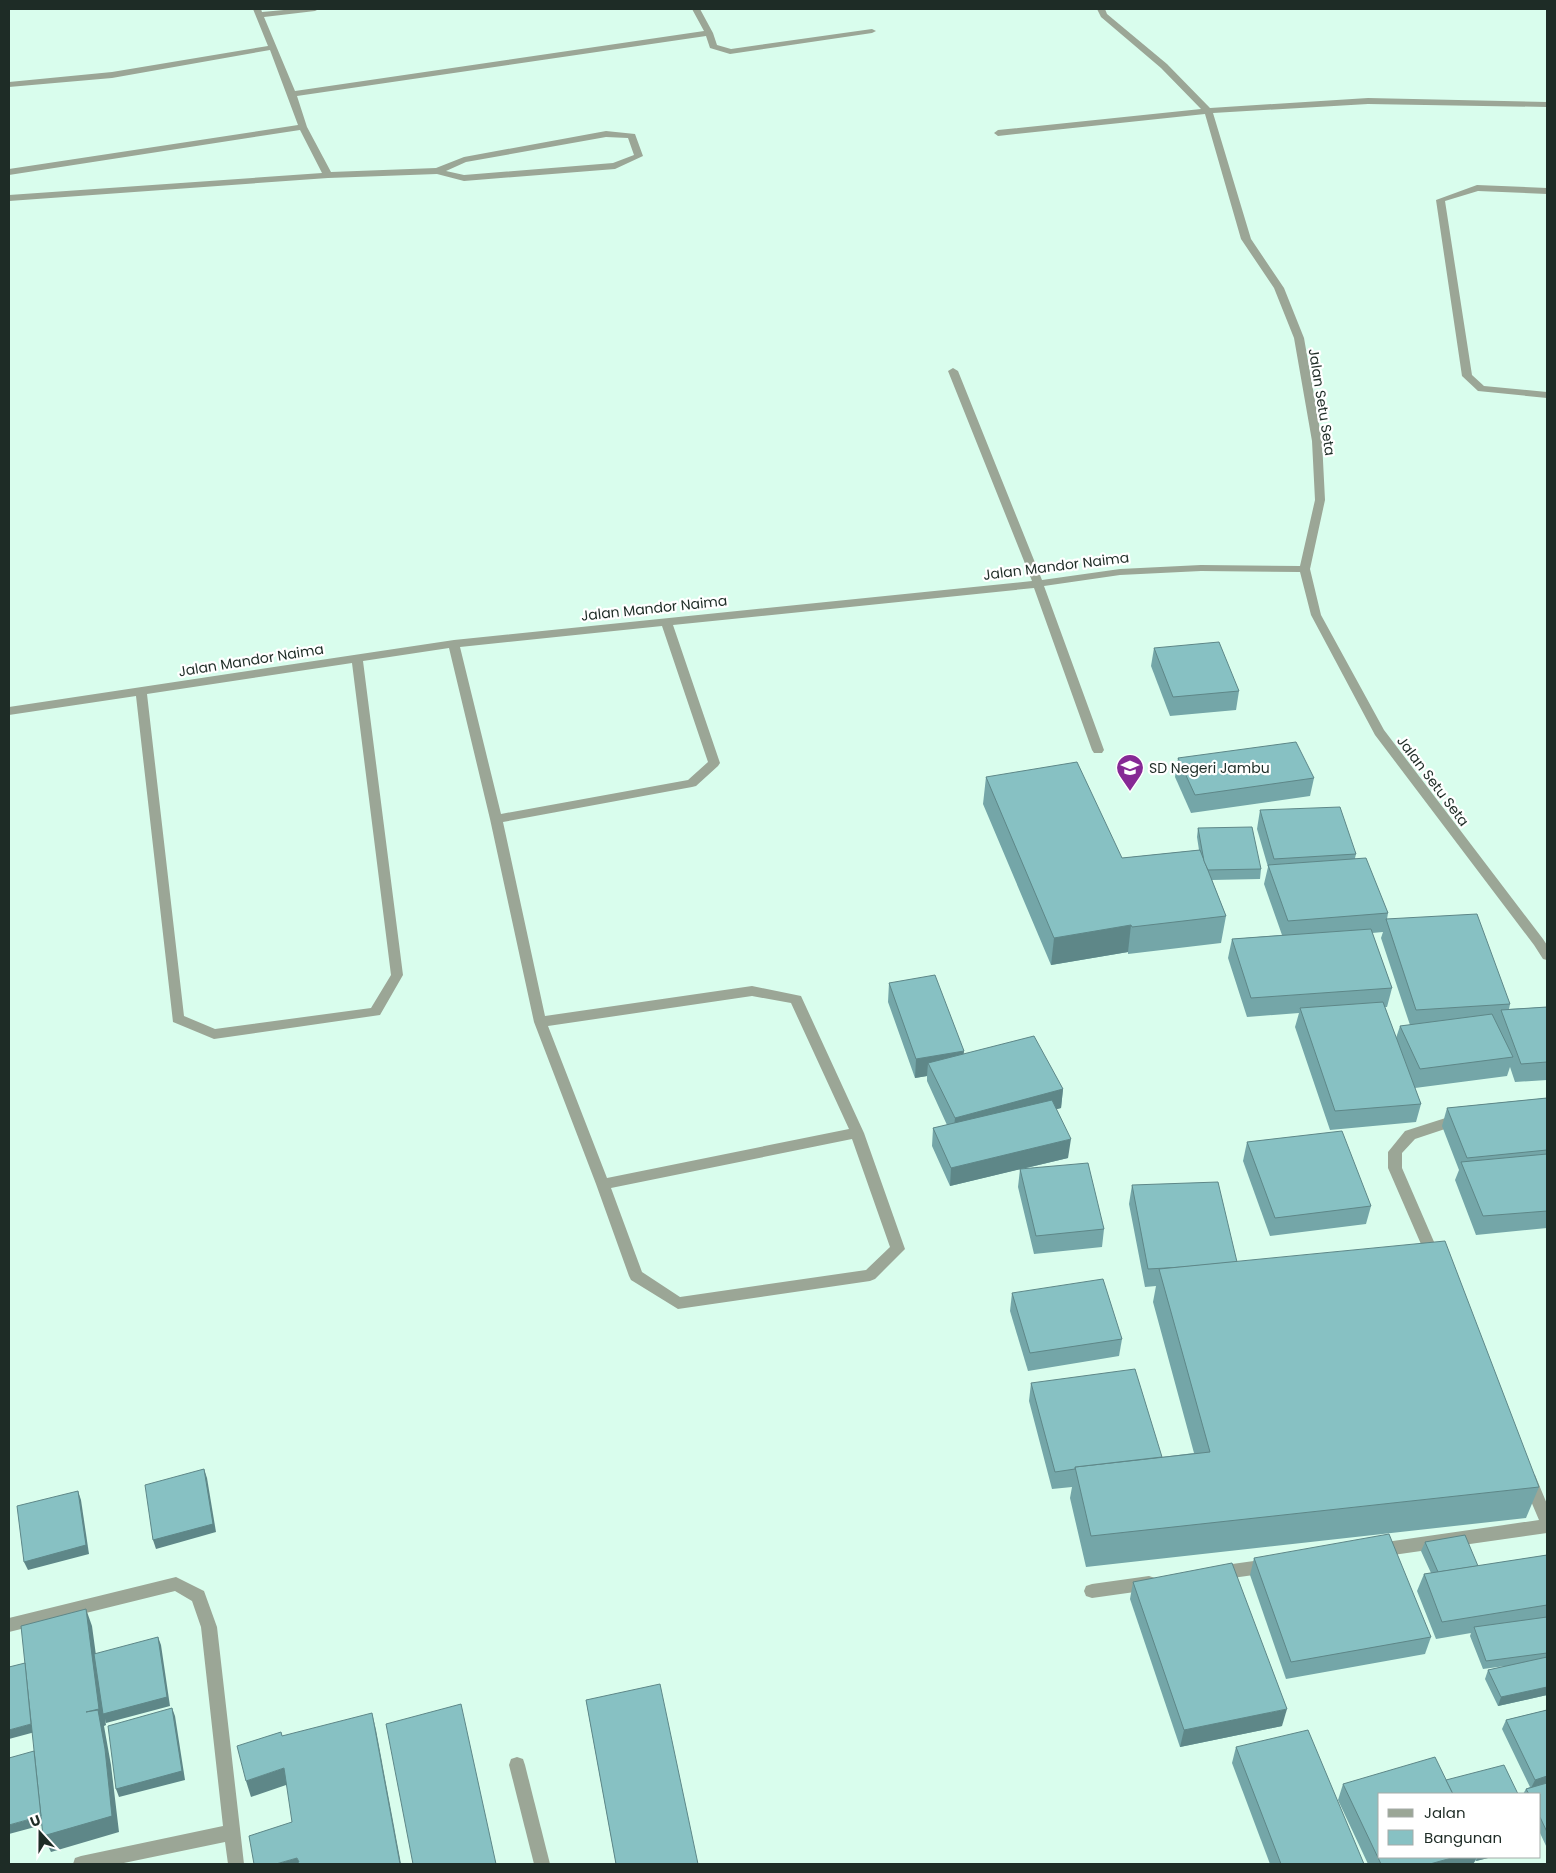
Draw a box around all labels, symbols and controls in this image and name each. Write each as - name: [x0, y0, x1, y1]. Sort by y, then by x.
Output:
- street label: Jalan Setu Seta: [1304, 347, 1340, 457]
- street label: Jalan Mandor Naima: [982, 547, 1130, 585]
- street label: Jalan Mandor Naima: [580, 590, 728, 626]
- street label: Jalan Mandor Naima: [177, 639, 325, 681]
- street label: Jalan Setu Seta: [1392, 732, 1474, 830]
- school or university icon: SD Negeri Jambu: [1115, 753, 1145, 792]
- place label: SD Negeri Jambu: [1149, 758, 1270, 778]
- legend: [1378, 1793, 1541, 1858]
- text: Jalan: [1424, 1802, 1466, 1823]
- north arrow: [15, 1808, 65, 1858]
- text: U: [27, 1810, 44, 1832]
- text: Bangunan: [1424, 1827, 1502, 1848]

